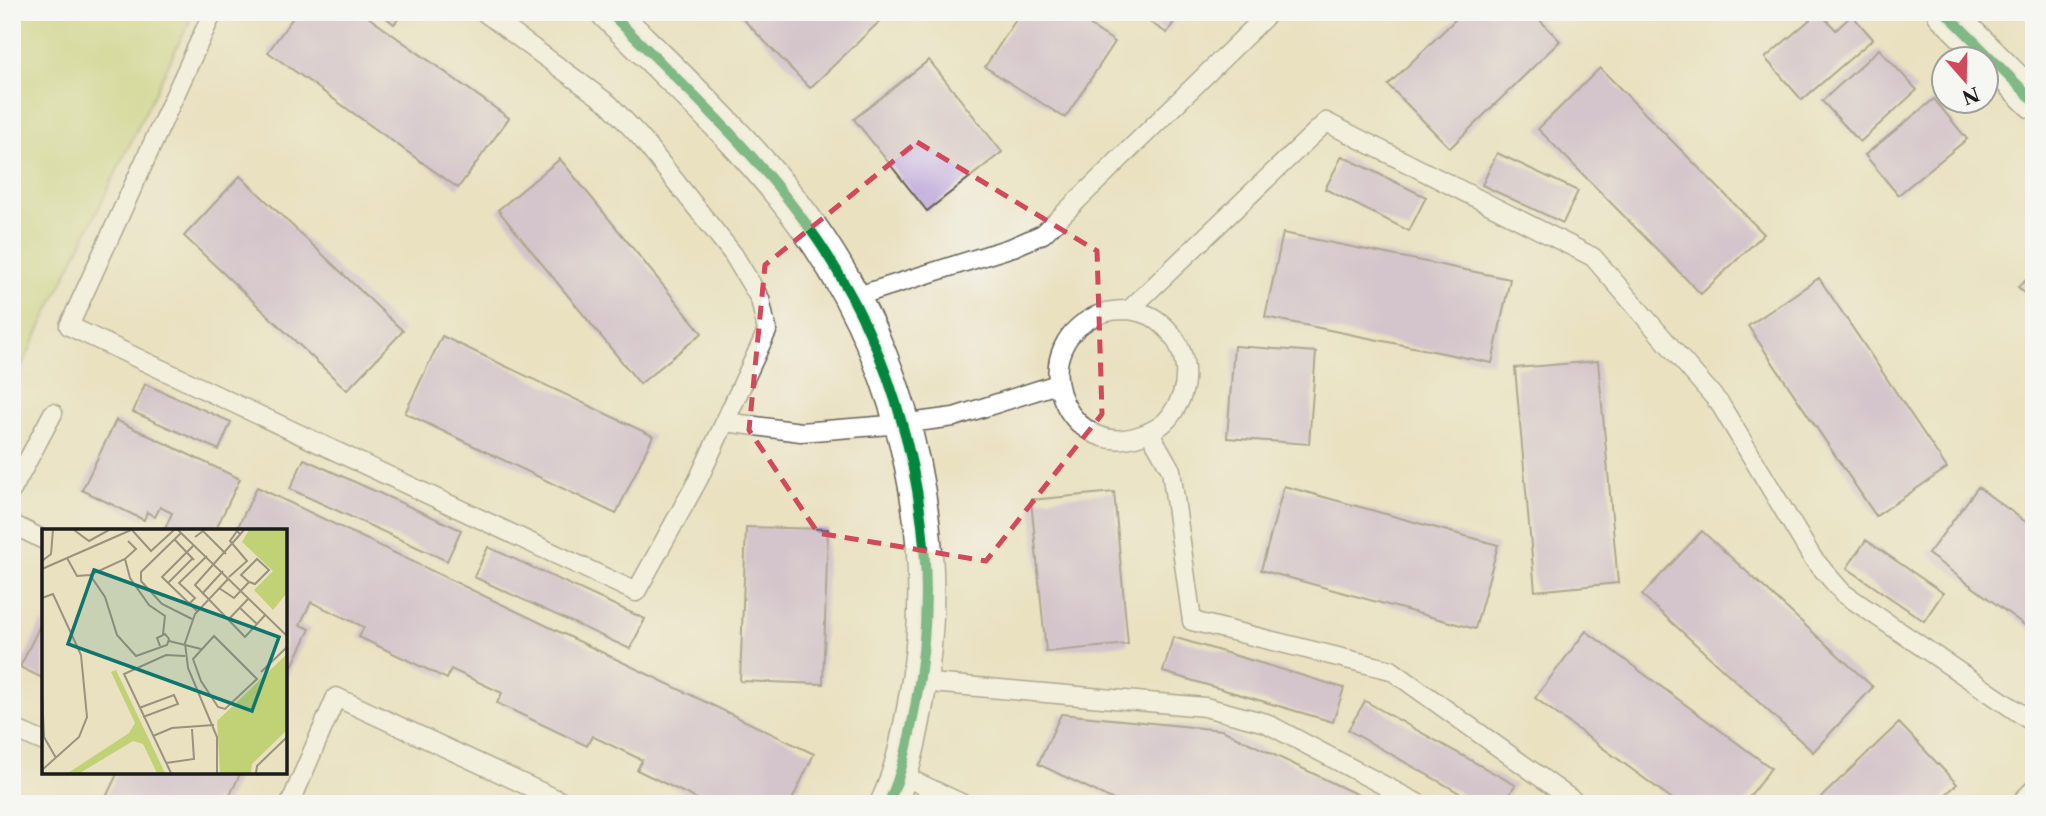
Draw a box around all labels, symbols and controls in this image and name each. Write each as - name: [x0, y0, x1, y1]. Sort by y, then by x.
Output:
- north arrow: [1930, 46, 2000, 116]
- text: N: [1959, 82, 1982, 109]
- inset map: [42, 529, 287, 774]

